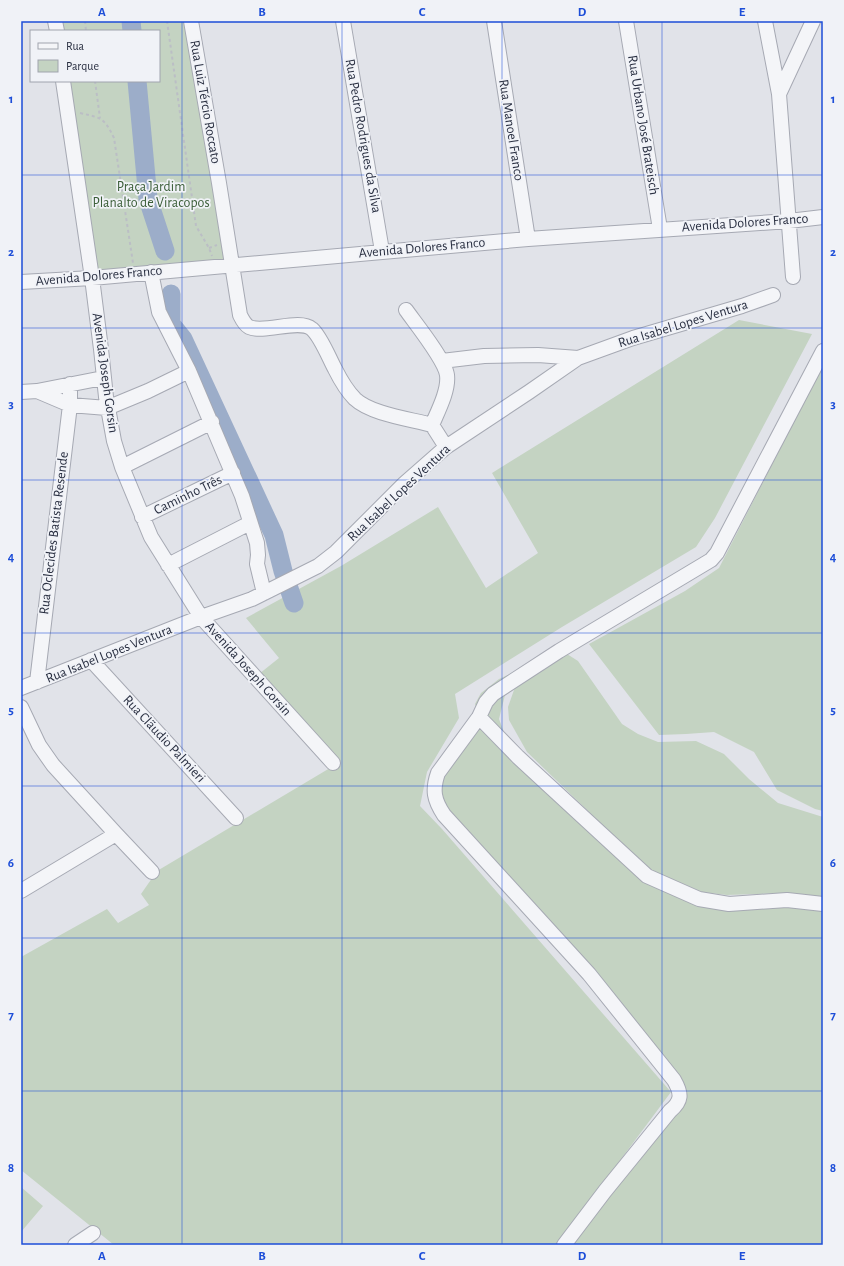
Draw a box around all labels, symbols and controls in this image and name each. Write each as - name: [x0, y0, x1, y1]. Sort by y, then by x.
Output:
- text: A: [98, 6, 106, 19]
- text: B: [258, 6, 266, 19]
- text: C: [419, 6, 426, 19]
- text: D: [578, 6, 587, 19]
- text: E: [739, 6, 746, 19]
- legend: [30, 30, 160, 82]
- street label: Rua Luiz Tércio Roccato: [187, 39, 223, 165]
- text: Rua: [66, 40, 85, 52]
- street label: Rua Urbano José Brateisch: [625, 54, 661, 196]
- street label: Rua Pedro Rodrigues da Silva: [343, 58, 384, 215]
- text: Parque: [66, 60, 99, 72]
- street label: Rua Manoel Franco: [496, 78, 526, 182]
- text: 1: [9, 93, 13, 106]
- text: 1: [831, 93, 835, 106]
- park label: Praça Jardim Planalto de Viracopos: [92, 180, 210, 210]
- street label: Avenida Dolores Franco: [681, 212, 809, 234]
- street label: Avenida Dolores Franco: [358, 235, 486, 261]
- text: 2: [8, 246, 14, 259]
- text: 2: [830, 246, 836, 259]
- street label: Avenida Dolores Franco: [35, 263, 163, 289]
- street label: Rua Isabel Lopes Ventura: [616, 297, 750, 350]
- street label: Avenida Joseph Gorsin: [90, 312, 120, 434]
- text: 3: [8, 398, 14, 411]
- text: 3: [830, 398, 836, 411]
- street label: Rua Isabel Lopes Ventura: [345, 442, 453, 544]
- street label: Rua Oclecides Batista Resende: [37, 451, 71, 615]
- street label: Caminho Três: [152, 472, 224, 518]
- text: 4: [8, 551, 15, 564]
- text: 4: [830, 551, 837, 564]
- street label: Avenida Joseph Gorsin: [202, 619, 294, 719]
- street label: Rua Isabel Lopes Ventura: [44, 622, 175, 686]
- street label: Rua Clãudio Palmieri: [120, 693, 208, 785]
- text: 5: [8, 704, 14, 717]
- text: 5: [830, 704, 836, 717]
- text: 6: [8, 857, 14, 870]
- text: 6: [830, 857, 836, 870]
- text: 7: [8, 1009, 14, 1022]
- text: 7: [830, 1009, 836, 1022]
- text: 8: [8, 1162, 14, 1175]
- text: 8: [830, 1162, 836, 1175]
- text: A: [98, 1250, 106, 1263]
- text: B: [258, 1250, 266, 1263]
- text: C: [419, 1250, 426, 1263]
- text: D: [578, 1250, 587, 1263]
- text: E: [739, 1250, 746, 1263]

